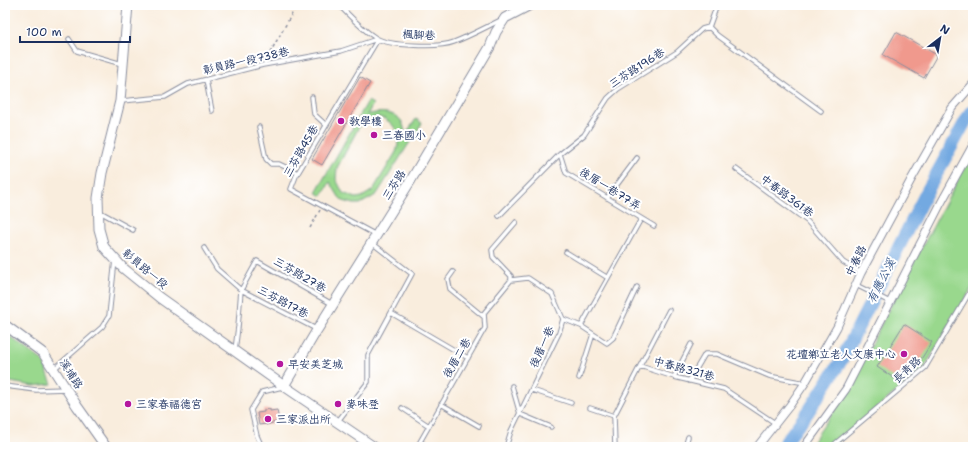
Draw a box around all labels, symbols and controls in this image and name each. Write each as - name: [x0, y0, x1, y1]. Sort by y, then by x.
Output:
- scale bar: [20, 18, 130, 44]
- north arrow: [920, 18, 960, 58]
- text: N: [937, 21, 953, 39]
- text: 100 m: [26, 24, 62, 40]
- street label: 楓腳巷: [402, 27, 436, 43]
- street label: 彰員路一段738巷: [201, 44, 291, 78]
- street label: 三芬路196巷: [606, 44, 668, 92]
- place label: 教學樓: [349, 114, 382, 129]
- marker: 教學樓: [336, 116, 346, 126]
- street label: 三芬路45巷: [280, 122, 322, 180]
- place label: 三春國小: [382, 128, 426, 143]
- marker: 三春國小: [369, 130, 379, 140]
- street label: 後厝一巷77弄: [576, 164, 644, 214]
- street label: 三芬路: [379, 167, 409, 203]
- street label: 中春路361巷: [757, 171, 817, 221]
- street label: 中春路: [842, 243, 870, 279]
- street label: 彰員路一段: [119, 246, 171, 292]
- street label: 三芬路27巷: [271, 254, 329, 296]
- water label: 有應公溪: [863, 255, 899, 306]
- street label: 三芬路17巷: [255, 282, 311, 322]
- street label: 後厝一巷: [526, 324, 558, 370]
- street label: 後厝二巷: [440, 335, 474, 381]
- place label: 花壇鄉立老人文康中心: [786, 347, 896, 362]
- marker: 花壇鄉立老人文康中心: [899, 349, 909, 359]
- street label: 長青路: [890, 353, 924, 387]
- street label: 中春路321巷: [652, 354, 716, 384]
- street label: 溪埔路: [56, 356, 86, 392]
- place label: 早安美芝城: [288, 357, 343, 372]
- marker: 早安美芝城: [275, 359, 285, 369]
- place label: 三家春福德宮: [136, 397, 202, 412]
- place label: 麥味登: [346, 397, 379, 412]
- marker: 三家春福德宮: [123, 399, 133, 409]
- marker: 麥味登: [333, 399, 343, 409]
- place label: 三家派出所: [276, 412, 331, 427]
- marker: 三家派出所: [263, 414, 273, 424]

